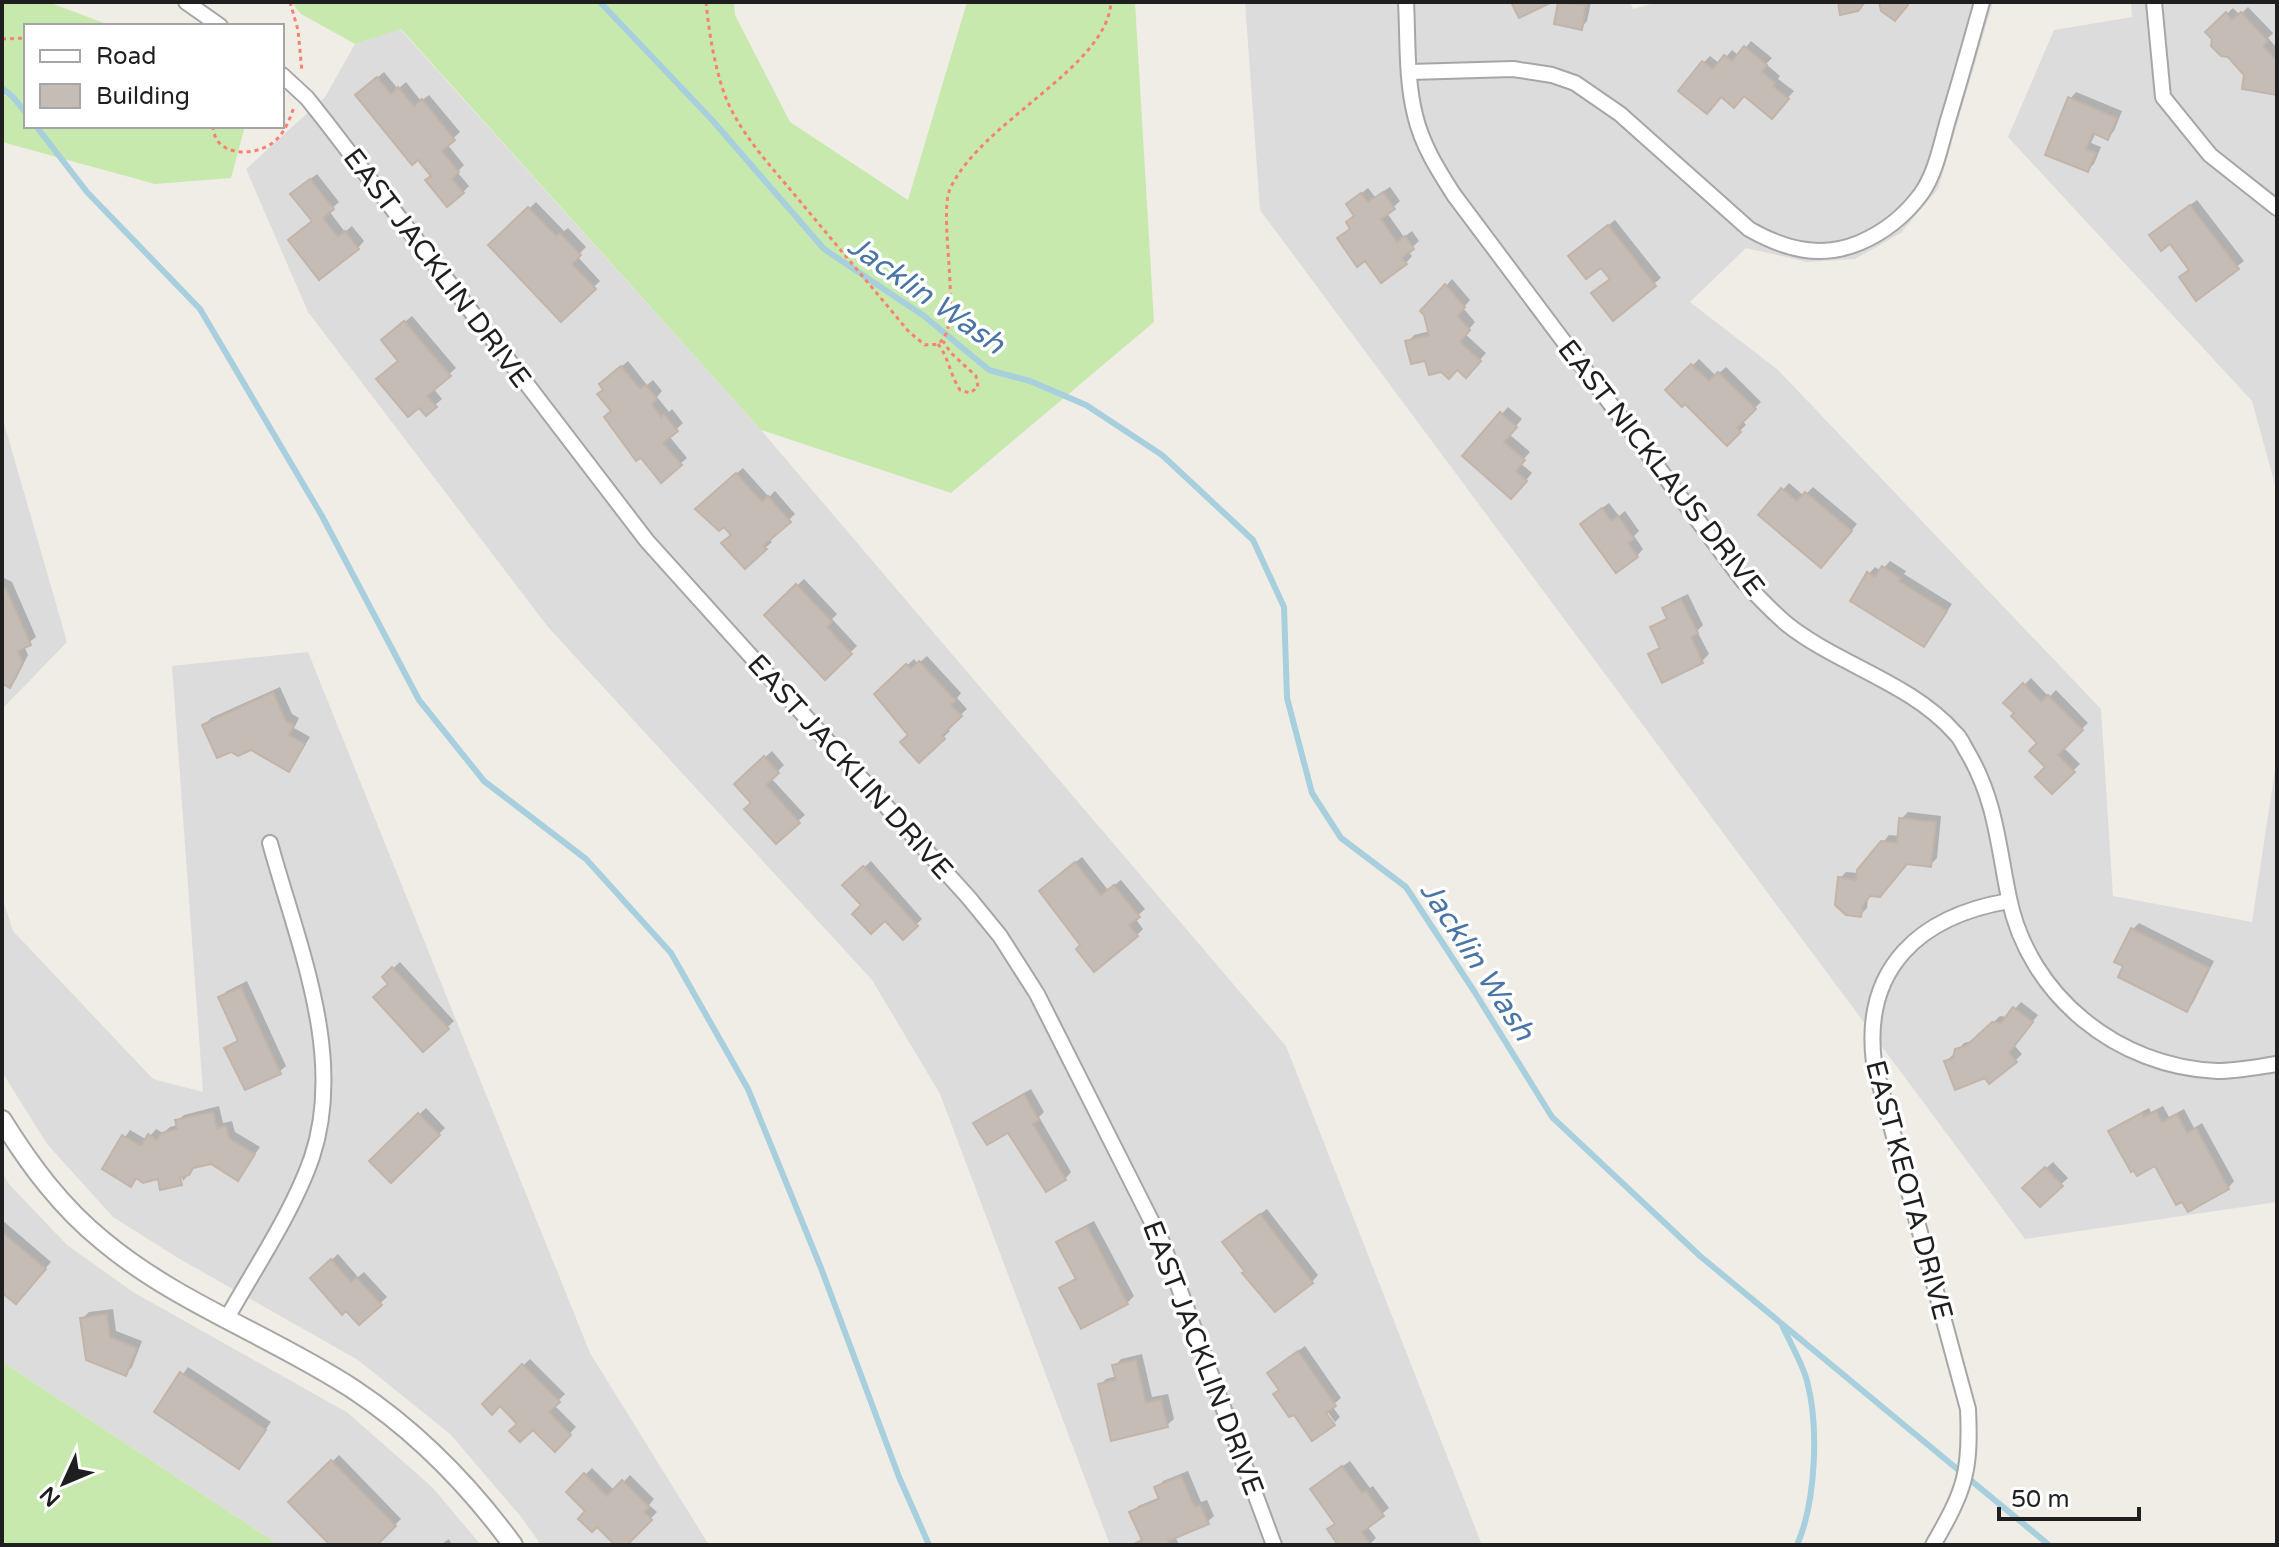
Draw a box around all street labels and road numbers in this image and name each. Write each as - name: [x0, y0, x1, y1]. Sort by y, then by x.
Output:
- street label: EAST JACKLIN DRIVE: [336, 141, 538, 395]
- street label: EAST NICKLAUS DRIVE: [1550, 333, 1772, 603]
- street label: EAST JACKLIN DRIVE: [740, 647, 960, 887]
- street label: EAST KEOTA DRIVE: [1858, 1056, 1960, 1324]
- street label: EAST JACKLIN DRIVE: [1135, 1216, 1271, 1500]

